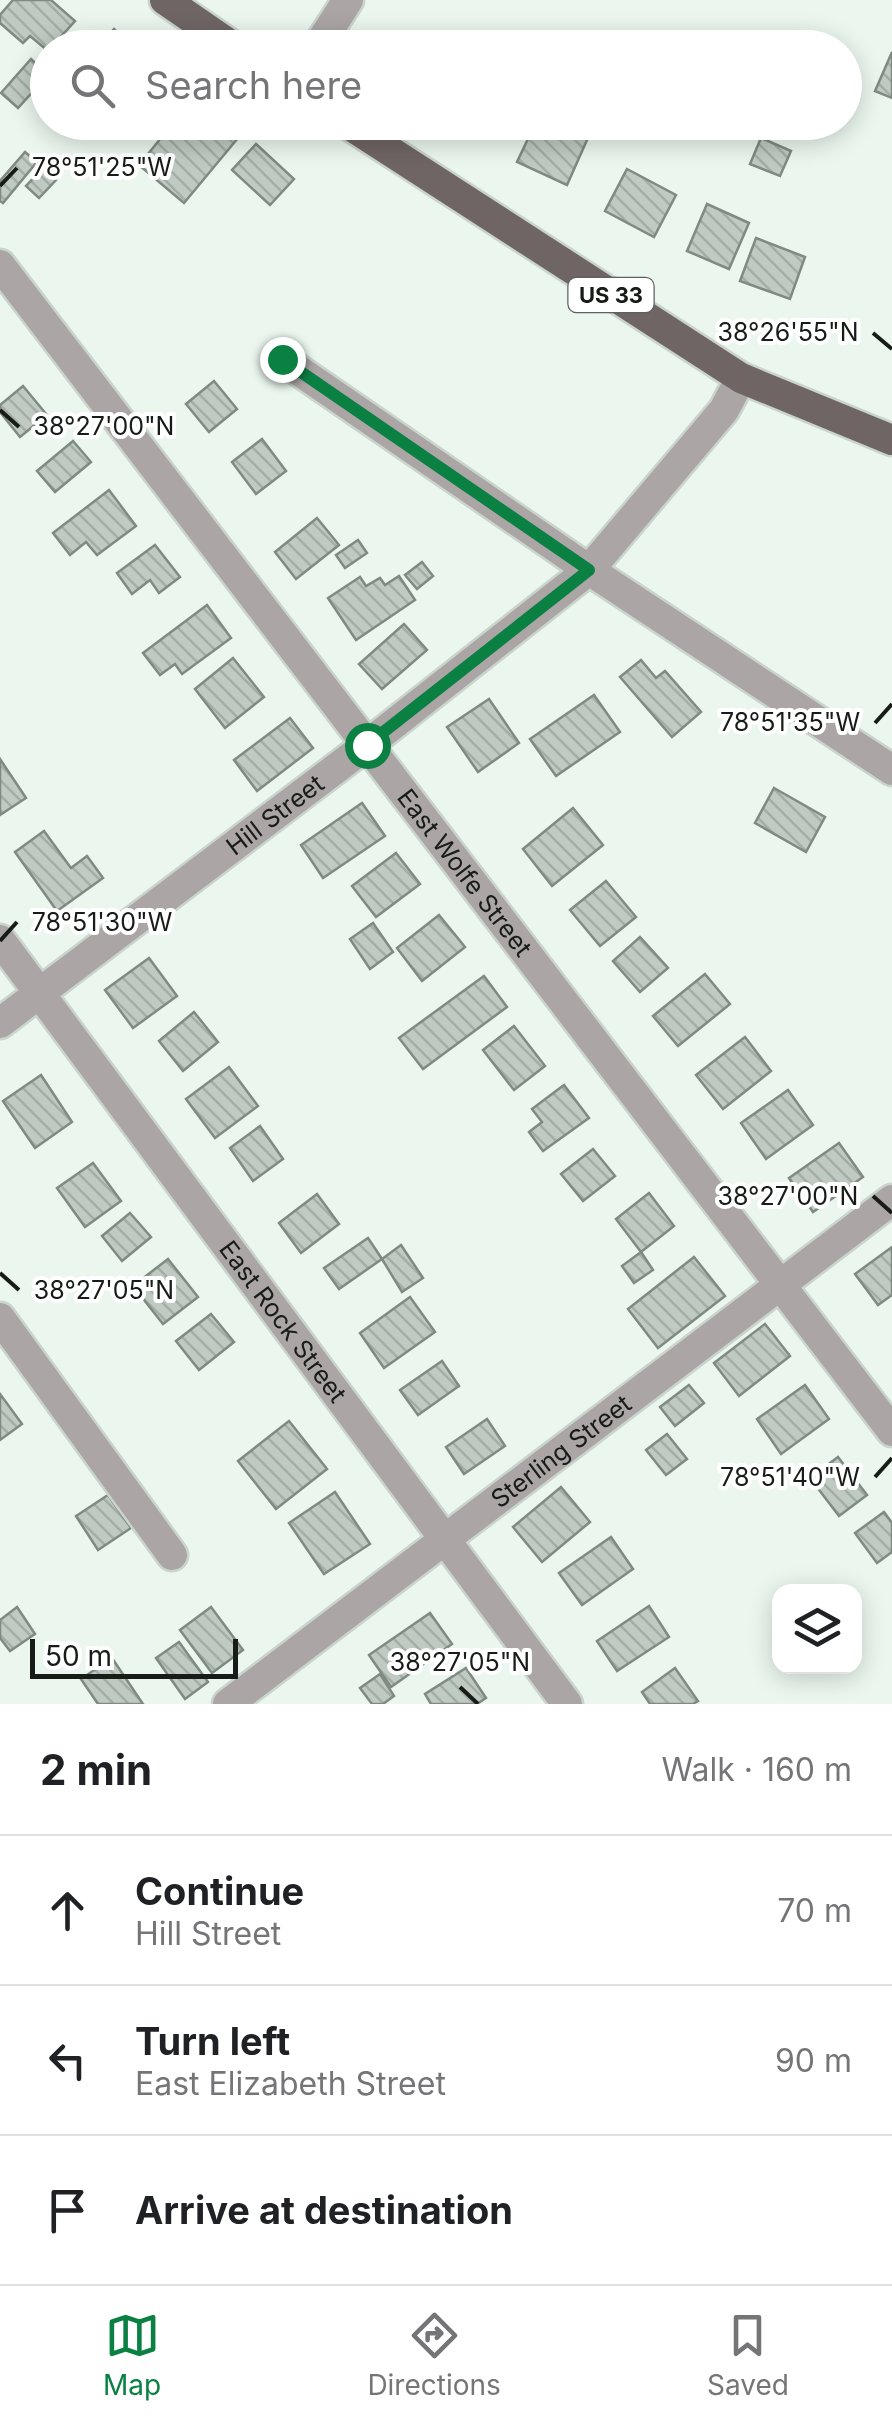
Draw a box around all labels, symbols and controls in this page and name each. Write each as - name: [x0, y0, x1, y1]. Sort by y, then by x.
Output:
- search box: [30, 30, 862, 140]
- icon: search: [65, 58, 120, 113]
- text: Search here: [145, 62, 362, 108]
- text: 78°51'25"W: [32, 152, 172, 182]
- road number: US 33: [568, 278, 654, 312]
- text: 38°26'55"N: [717, 317, 859, 347]
- route end: [260, 337, 306, 383]
- text: 38°27'00"N: [34, 411, 174, 441]
- text: 78°51'35"W: [720, 707, 860, 737]
- route start: [345, 723, 391, 769]
- street label: Hill Street: [220, 768, 330, 861]
- street label: East Wolfe Street: [391, 783, 538, 962]
- text: 78°51'30"W: [32, 907, 172, 937]
- text: 38°27'00"N: [718, 1181, 858, 1211]
- street label: East Rock Street: [213, 1235, 353, 1408]
- text: 38°27'05"N: [34, 1275, 174, 1305]
- street label: Sterling Street: [485, 1388, 637, 1514]
- text: 78°51'40"W: [720, 1462, 860, 1492]
- map controls: [772, 1584, 862, 1674]
- button: layers: [772, 1584, 862, 1674]
- scale bar: [30, 1634, 238, 1678]
- text: 50 m: [45, 1639, 112, 1673]
- text: 38°27'05"N: [390, 1647, 530, 1677]
- text: 2 min: [40, 1744, 152, 1795]
- text: Walk · 160 m: [662, 1750, 852, 1789]
- text: Continue: [135, 1868, 304, 1914]
- icon: ahead: [40, 1883, 95, 1938]
- text: 70 m: [777, 1891, 852, 1930]
- text: Hill Street: [135, 1914, 281, 1953]
- text: Turn left: [135, 2018, 290, 2064]
- icon: left: [40, 2033, 95, 2088]
- text: 90 m: [775, 2041, 852, 2080]
- text: East Elizabeth Street: [135, 2064, 446, 2103]
- icon: arrive: [40, 2183, 95, 2238]
- text: Arrive at destination: [135, 2187, 513, 2233]
- tab: Map: [103, 2308, 161, 2402]
- tab: Directions: [367, 2308, 501, 2402]
- tab: Saved: [707, 2308, 789, 2402]

